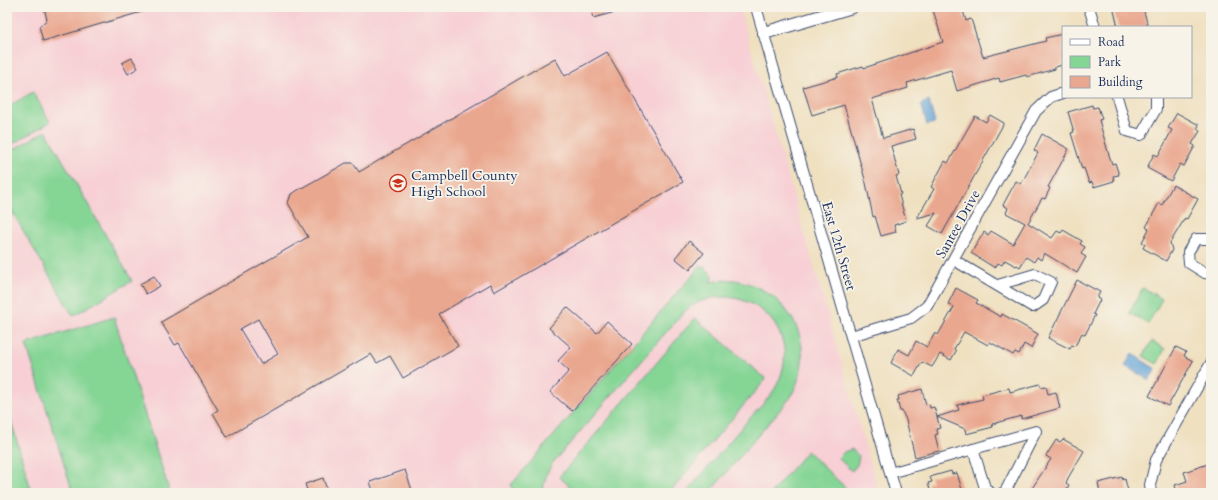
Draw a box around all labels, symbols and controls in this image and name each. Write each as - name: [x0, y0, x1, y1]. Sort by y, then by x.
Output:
- legend: [1062, 26, 1192, 98]
- text: Road: [1098, 34, 1125, 50]
- text: Park: [1098, 54, 1122, 70]
- text: Building: [1098, 74, 1143, 90]
- place label: Campbell County High School: [411, 166, 518, 201]
- school or university icon: Campbell County High School: [388, 173, 408, 193]
- street label: Santee Drive: [931, 186, 985, 262]
- street label: East 12th Street: [817, 199, 861, 293]

